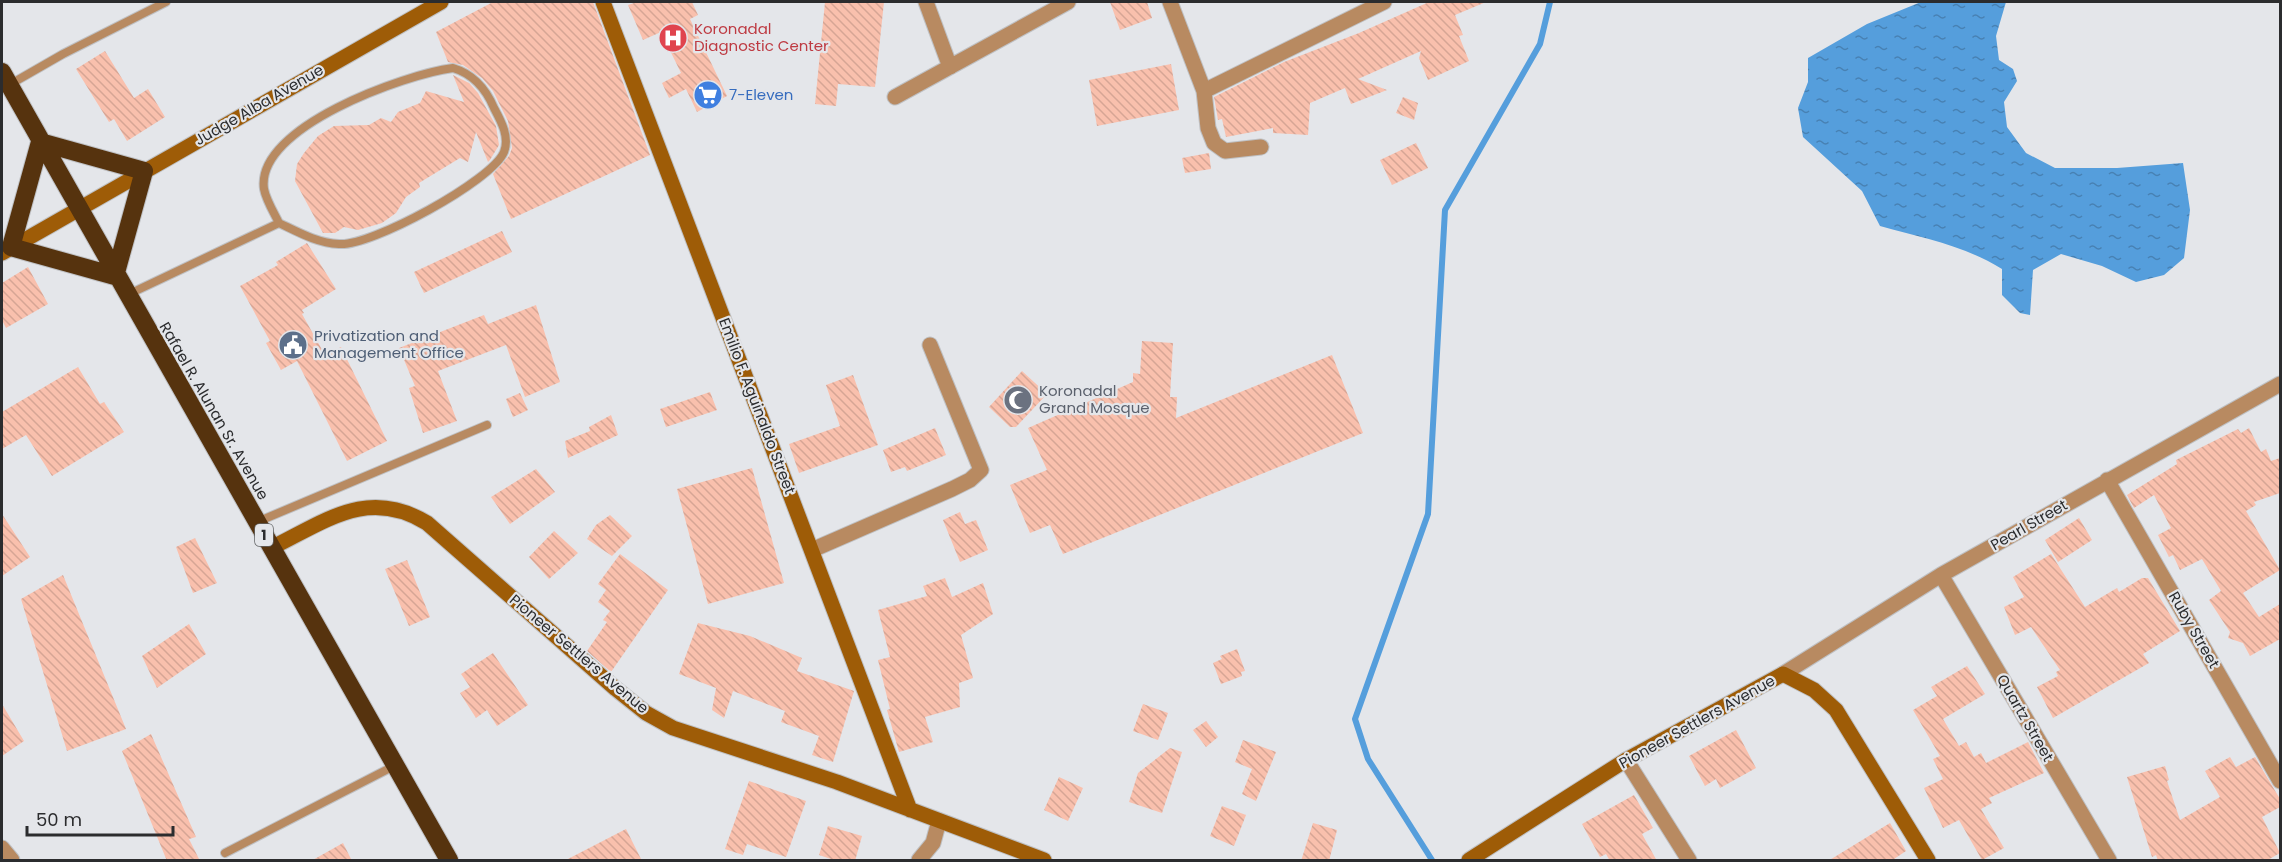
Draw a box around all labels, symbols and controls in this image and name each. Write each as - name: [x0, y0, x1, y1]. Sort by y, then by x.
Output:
- place label: Koronadal Diagnostic Center: [694, 18, 829, 56]
- hospital icon: Koronadal Diagnostic Center: [657, 22, 689, 54]
- street label: Judge Alba Avenue: [190, 59, 327, 150]
- supermarket icon: 7-Eleven: [692, 79, 724, 111]
- place label: 7-Eleven: [729, 84, 793, 105]
- street label: Emilio F. Aguinaldo Street: [714, 315, 801, 497]
- street label: Rafael R. Alunan Sr. Avenue: [155, 318, 274, 504]
- place label: Privatization and Management Office: [314, 325, 464, 363]
- public building icon: Privatization and Management Office: [277, 329, 309, 361]
- place label: Koronadal Grand Mosque: [1039, 380, 1150, 418]
- mosque icon: Koronadal Grand Mosque: [1002, 384, 1034, 416]
- street label: Pearl Street: [1987, 494, 2071, 555]
- road number: 1: [255, 524, 273, 546]
- street label: Ruby Street: [2164, 588, 2225, 672]
- street label: Pioneer Settlers Avenue: [505, 589, 653, 718]
- street label: Pioneer Settlers Avenue: [1615, 670, 1779, 773]
- street label: Quartz Street: [1992, 670, 2059, 765]
- scale bar: [27, 799, 172, 837]
- text: 50 m: [36, 807, 82, 832]

